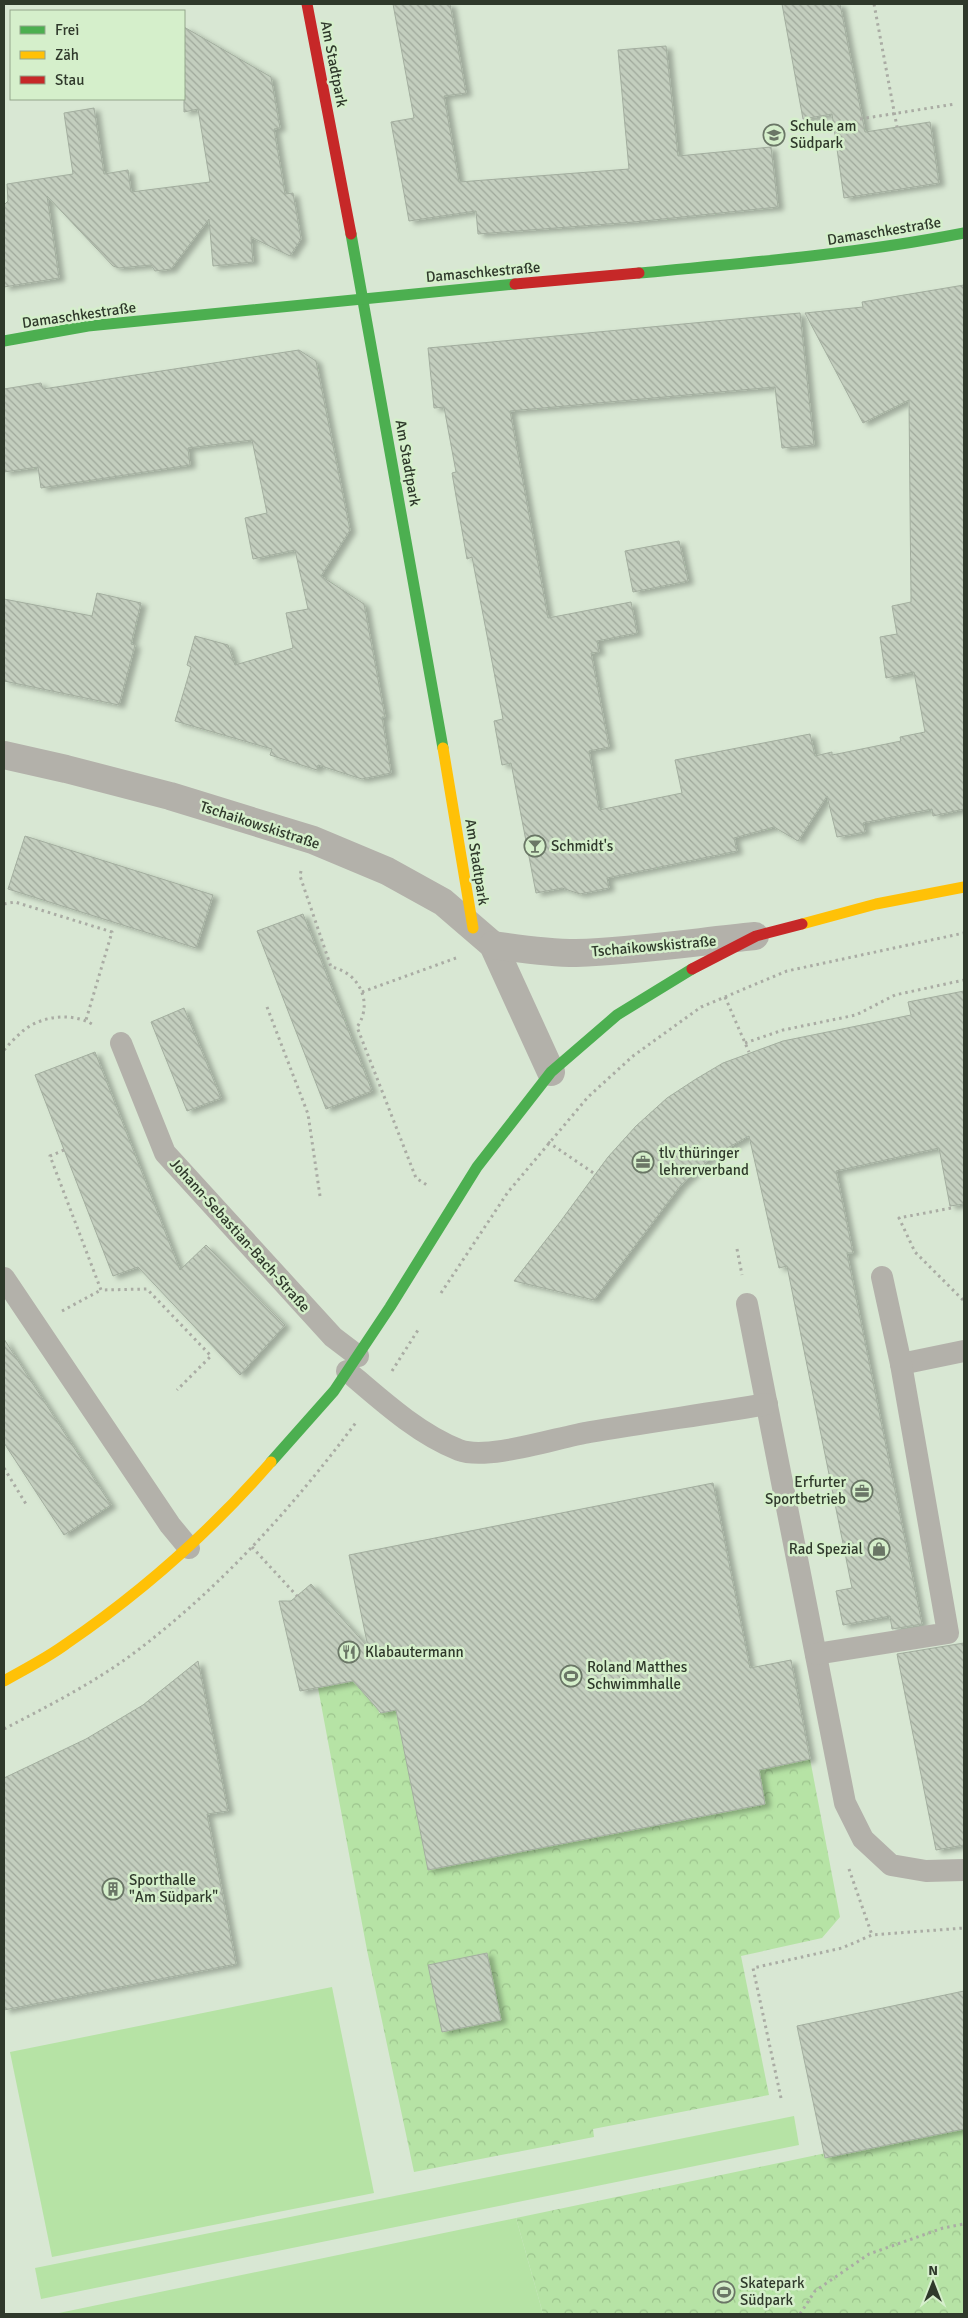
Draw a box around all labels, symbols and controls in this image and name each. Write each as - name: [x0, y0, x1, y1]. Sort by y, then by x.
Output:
- legend: [10, 10, 185, 100]
- street label: Am Stadtpark: [317, 19, 351, 109]
- text: Frei: [55, 21, 79, 39]
- text: Zäh: [55, 46, 79, 64]
- text: Stau: [55, 71, 84, 89]
- place label: Schule am Südpark: [790, 117, 856, 152]
- school or university icon: Schule am Südpark: [762, 123, 786, 147]
- street label: Damaschkestraße: [826, 213, 942, 249]
- street label: Damaschkestraße: [425, 258, 541, 286]
- street label: Damaschkestraße: [21, 298, 137, 332]
- street label: Am Stadtpark: [392, 418, 425, 508]
- street label: Tschaikowskistraße: [198, 797, 322, 853]
- street label: Am Stadtpark: [461, 817, 493, 907]
- bar icon: Schmidt's: [523, 834, 547, 858]
- place label: Schmidt's: [551, 837, 614, 855]
- street label: Tschaikowskistraße: [591, 932, 717, 960]
- place label: tlv thüringer lehrerverband: [659, 1144, 749, 1179]
- office icon: tlv thüringer lehrerverband: [631, 1150, 655, 1174]
- street label: Johann-Sebastian-Bach-Straße: [166, 1154, 314, 1316]
- place label: Erfurter Sportbetrieb: [765, 1473, 846, 1508]
- office icon: Erfurter Sportbetrieb: [850, 1479, 874, 1503]
- shop icon: Rad Spezial: [867, 1537, 891, 1561]
- place label: Rad Spezial: [789, 1540, 863, 1558]
- restaurant icon: Klabautermann: [337, 1640, 361, 1664]
- place label: Klabautermann: [365, 1643, 464, 1661]
- place label: Roland Matthes Schwimmhalle: [587, 1658, 688, 1693]
- sports icon: Roland Matthes Schwimmhalle: [559, 1664, 583, 1688]
- place label: Sporthalle "Am Südpark": [129, 1871, 218, 1906]
- building icon: Sporthalle "Am Südpark": [101, 1877, 125, 1901]
- north arrow: [908, 2258, 958, 2308]
- text: N: [928, 2262, 938, 2279]
- place label: Skatepark Südpark: [740, 2274, 805, 2309]
- sports icon: Skatepark Südpark: [712, 2280, 736, 2304]

